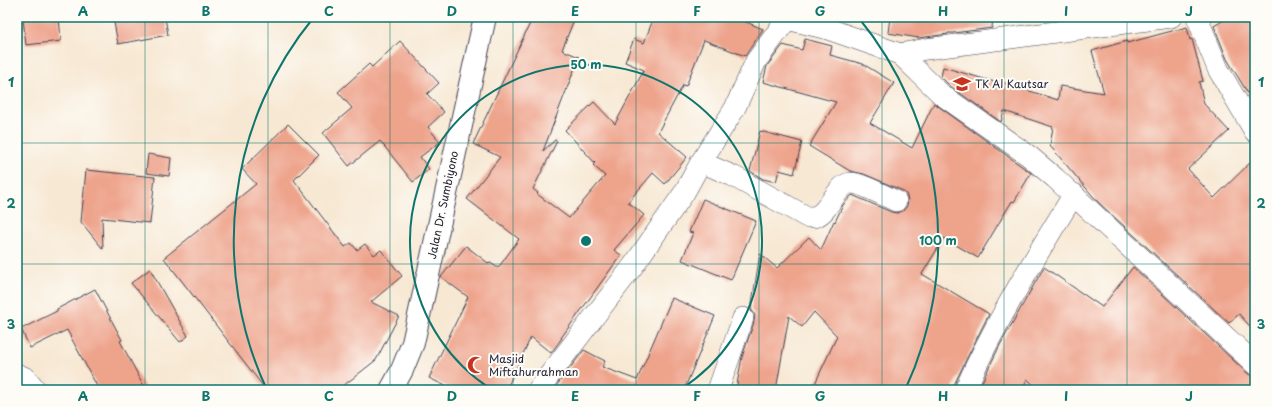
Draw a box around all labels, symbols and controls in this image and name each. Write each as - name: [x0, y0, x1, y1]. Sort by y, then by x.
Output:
- text: A: [78, 1, 88, 20]
- text: B: [202, 1, 211, 20]
- text: C: [324, 1, 334, 20]
- text: D: [447, 1, 457, 20]
- text: E: [571, 1, 579, 20]
- text: F: [693, 1, 701, 20]
- text: G: [815, 1, 825, 20]
- text: H: [938, 1, 948, 20]
- text: I: [1064, 1, 1068, 20]
- text: J: [1185, 1, 1193, 20]
- text: 50 m: [570, 55, 602, 73]
- text: 1: [8, 72, 14, 91]
- text: 1: [1258, 72, 1264, 91]
- school or university icon: TK Al Kautsar: [952, 74, 972, 94]
- place label: TK Al Kautsar: [975, 75, 1049, 92]
- street label: Jalan Dr. Sumbiyono: [423, 149, 462, 261]
- text: 2: [6, 193, 16, 212]
- text: 2: [1256, 193, 1266, 212]
- text: 100 m: [919, 231, 957, 249]
- centre of rings: [579, 234, 593, 248]
- text: 3: [7, 314, 16, 333]
- text: 3: [1257, 314, 1266, 333]
- place label: Masjid Miftahurrahman: [489, 350, 578, 380]
- mosque icon: Masjid Miftahurrahman: [466, 355, 486, 375]
- text: A: [78, 386, 88, 405]
- text: B: [202, 386, 211, 405]
- text: C: [324, 386, 334, 405]
- text: D: [447, 386, 457, 405]
- text: E: [571, 386, 579, 405]
- text: F: [693, 386, 701, 405]
- text: G: [815, 386, 825, 405]
- text: H: [938, 386, 948, 405]
- text: I: [1064, 386, 1068, 405]
- text: J: [1185, 386, 1193, 405]

